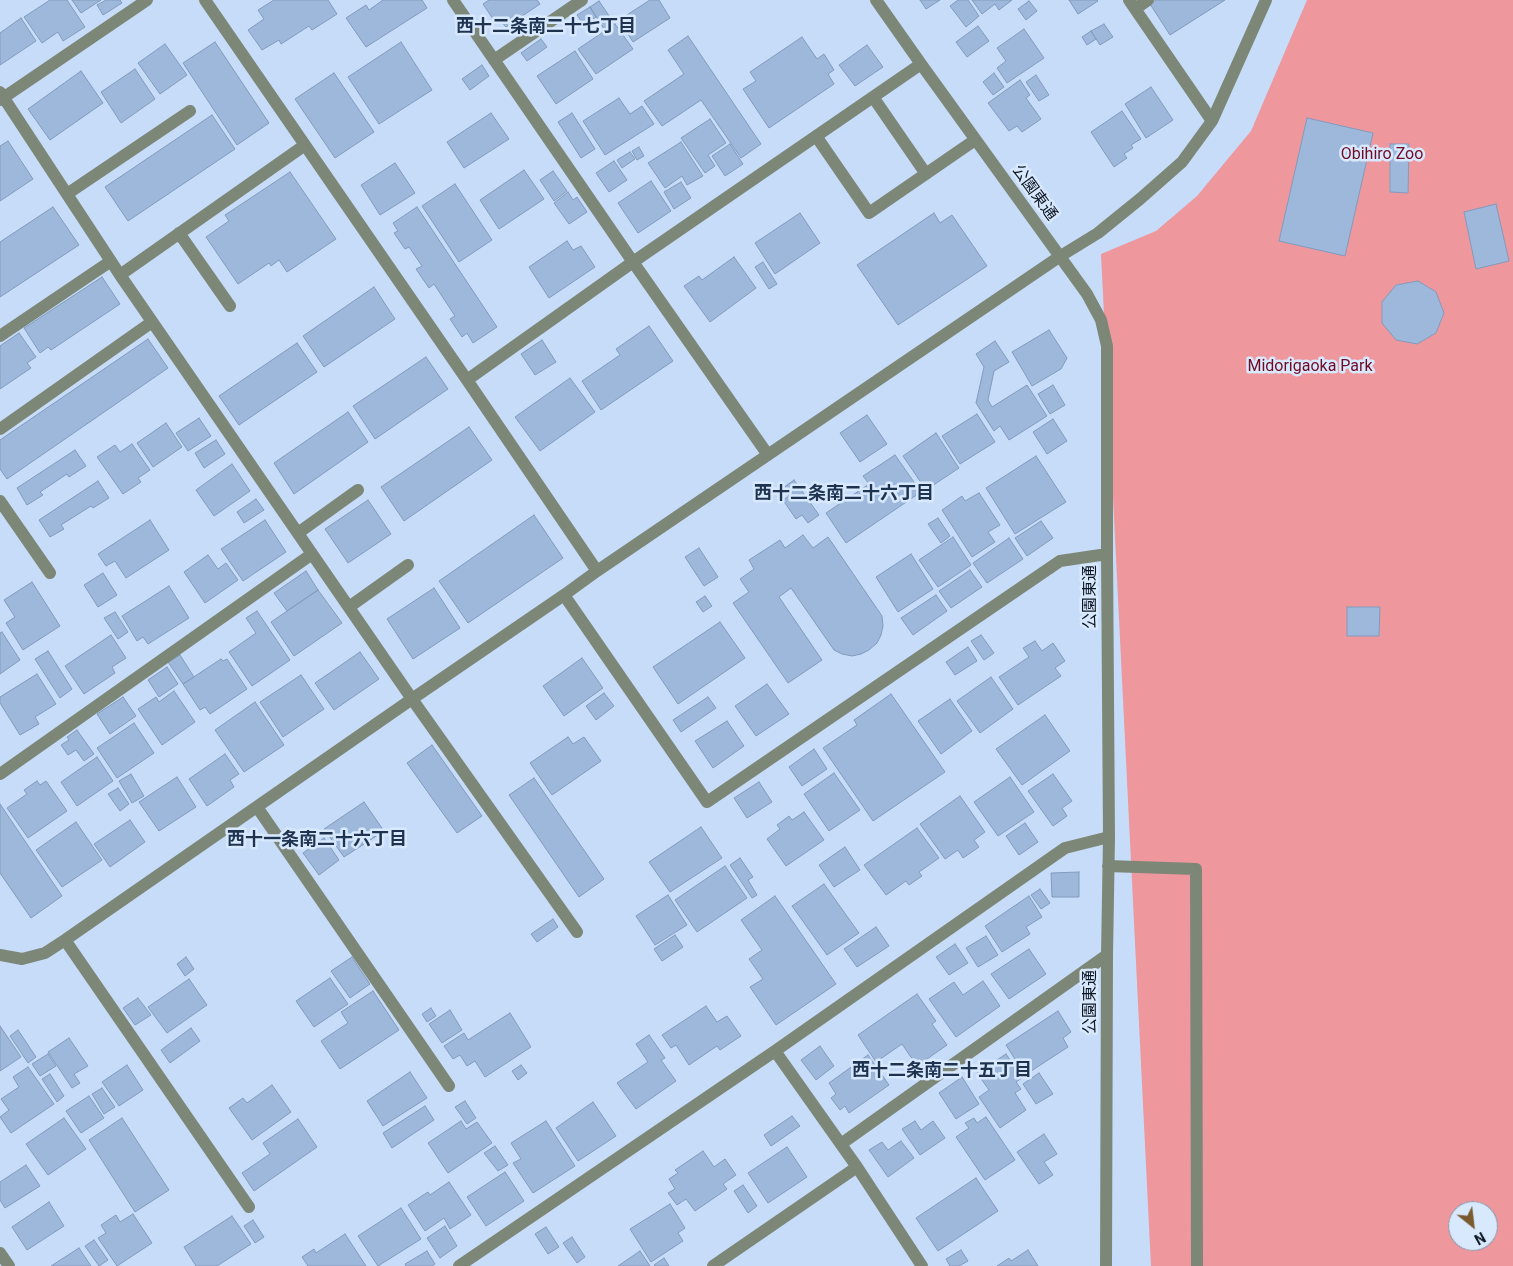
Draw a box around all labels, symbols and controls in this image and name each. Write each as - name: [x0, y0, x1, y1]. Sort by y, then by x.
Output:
- district label: 西十二条南二十七丁目: [456, 16, 636, 38]
- park label: Obihiro Zoo: [1341, 145, 1423, 165]
- street label: 公園東通: [1007, 161, 1061, 225]
- park label: Midorigaoka Park: [1247, 357, 1373, 377]
- district label: 西十二条南二十六丁目: [754, 483, 934, 505]
- street label: 公園東通: [1081, 565, 1101, 629]
- district label: 西十一条南二十六丁目: [227, 829, 407, 851]
- street label: 公園東通: [1081, 970, 1101, 1034]
- district label: 西十二条南二十五丁目: [852, 1060, 1032, 1082]
- north arrow: [1448, 1201, 1498, 1251]
- text: N: [1472, 1229, 1488, 1248]

